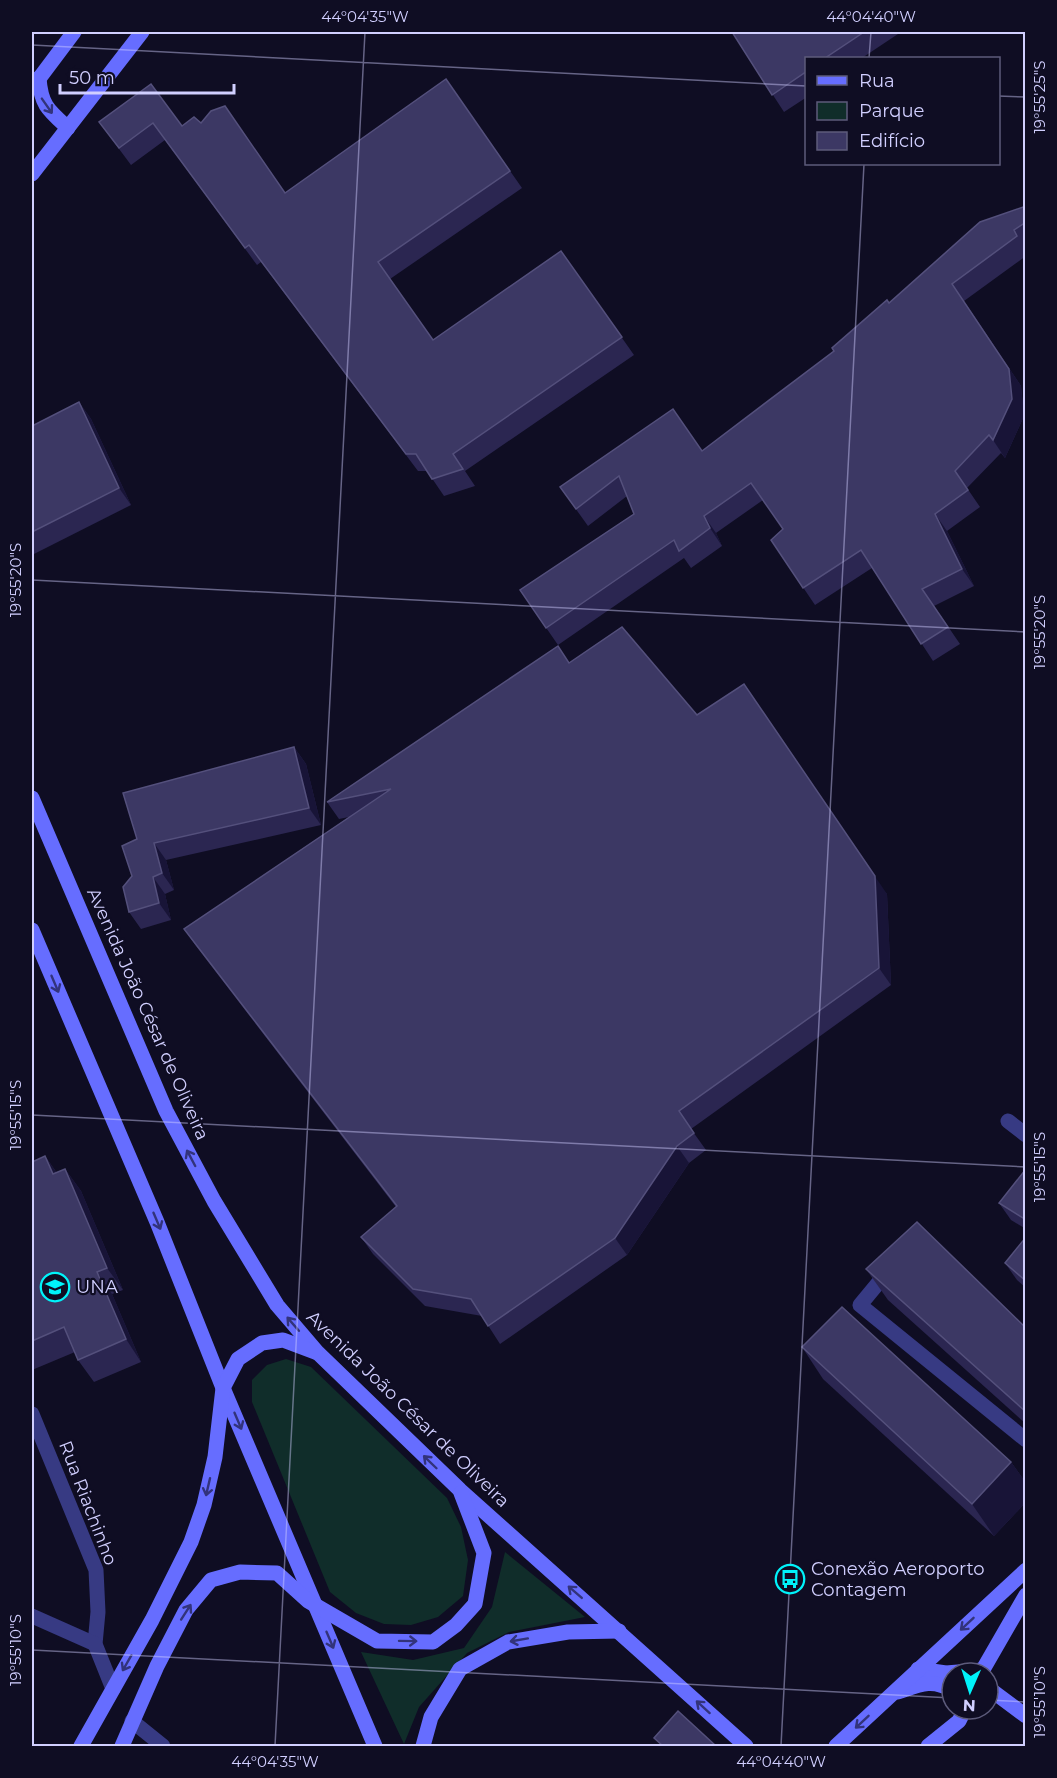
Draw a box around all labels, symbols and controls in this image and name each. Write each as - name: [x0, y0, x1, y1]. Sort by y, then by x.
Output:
- text: 44°04'35"W: [321, 7, 409, 26]
- text: 44°04'40"W: [826, 7, 916, 26]
- scale bar: [60, 57, 234, 95]
- legend: [805, 57, 1000, 165]
- text: 19°55'25"S: [1030, 60, 1049, 134]
- text: 50 m: [69, 67, 115, 89]
- text: Rua: [859, 70, 895, 92]
- one-way arrow: [41, 97, 53, 113]
- text: Parque: [859, 100, 925, 122]
- text: Edifício: [859, 130, 925, 152]
- text: 19°55'20"S: [6, 543, 25, 617]
- text: 19°55'20"S: [1030, 595, 1049, 669]
- street label: Avenida João César de Oliveira: [82, 885, 214, 1143]
- one-way arrow: [50, 974, 61, 993]
- text: 19°55'15"S: [6, 1080, 25, 1150]
- text: 19°55'15"S: [1030, 1132, 1049, 1202]
- one-way arrow: [184, 1149, 196, 1167]
- one-way arrow: [152, 1211, 163, 1230]
- school or university icon: UNA: [39, 1271, 71, 1303]
- place label: UNA: [76, 1276, 118, 1298]
- street label: Avenida João César de Oliveira: [302, 1306, 514, 1512]
- one-way arrow: [286, 1317, 300, 1332]
- one-way arrow: [233, 1412, 244, 1430]
- street label: Rua Riachinho: [54, 1438, 122, 1568]
- one-way arrow: [423, 1455, 438, 1469]
- one-way arrow: [202, 1477, 213, 1496]
- place label: Conexão Aeroporto Contagem: [811, 1558, 985, 1601]
- bus stop icon: Conexão Aeroporto Contagem: [774, 1563, 806, 1595]
- one-way arrow: [568, 1585, 583, 1599]
- one-way arrow: [180, 1604, 192, 1621]
- text: 19°55'10"S: [6, 1614, 25, 1686]
- one-way arrow: [960, 1617, 975, 1631]
- one-way arrow: [325, 1630, 336, 1648]
- one-way arrow: [398, 1635, 418, 1647]
- one-way arrow: [510, 1635, 530, 1646]
- one-way arrow: [121, 1654, 133, 1671]
- north arrow: [940, 1661, 1000, 1721]
- text: 19°55'10"S: [1030, 1666, 1049, 1738]
- text: N: [962, 1696, 976, 1715]
- one-way arrow: [696, 1700, 711, 1714]
- one-way arrow: [854, 1715, 869, 1729]
- text: 44°04'35"W: [231, 1752, 319, 1771]
- text: 44°04'40"W: [736, 1752, 826, 1771]

